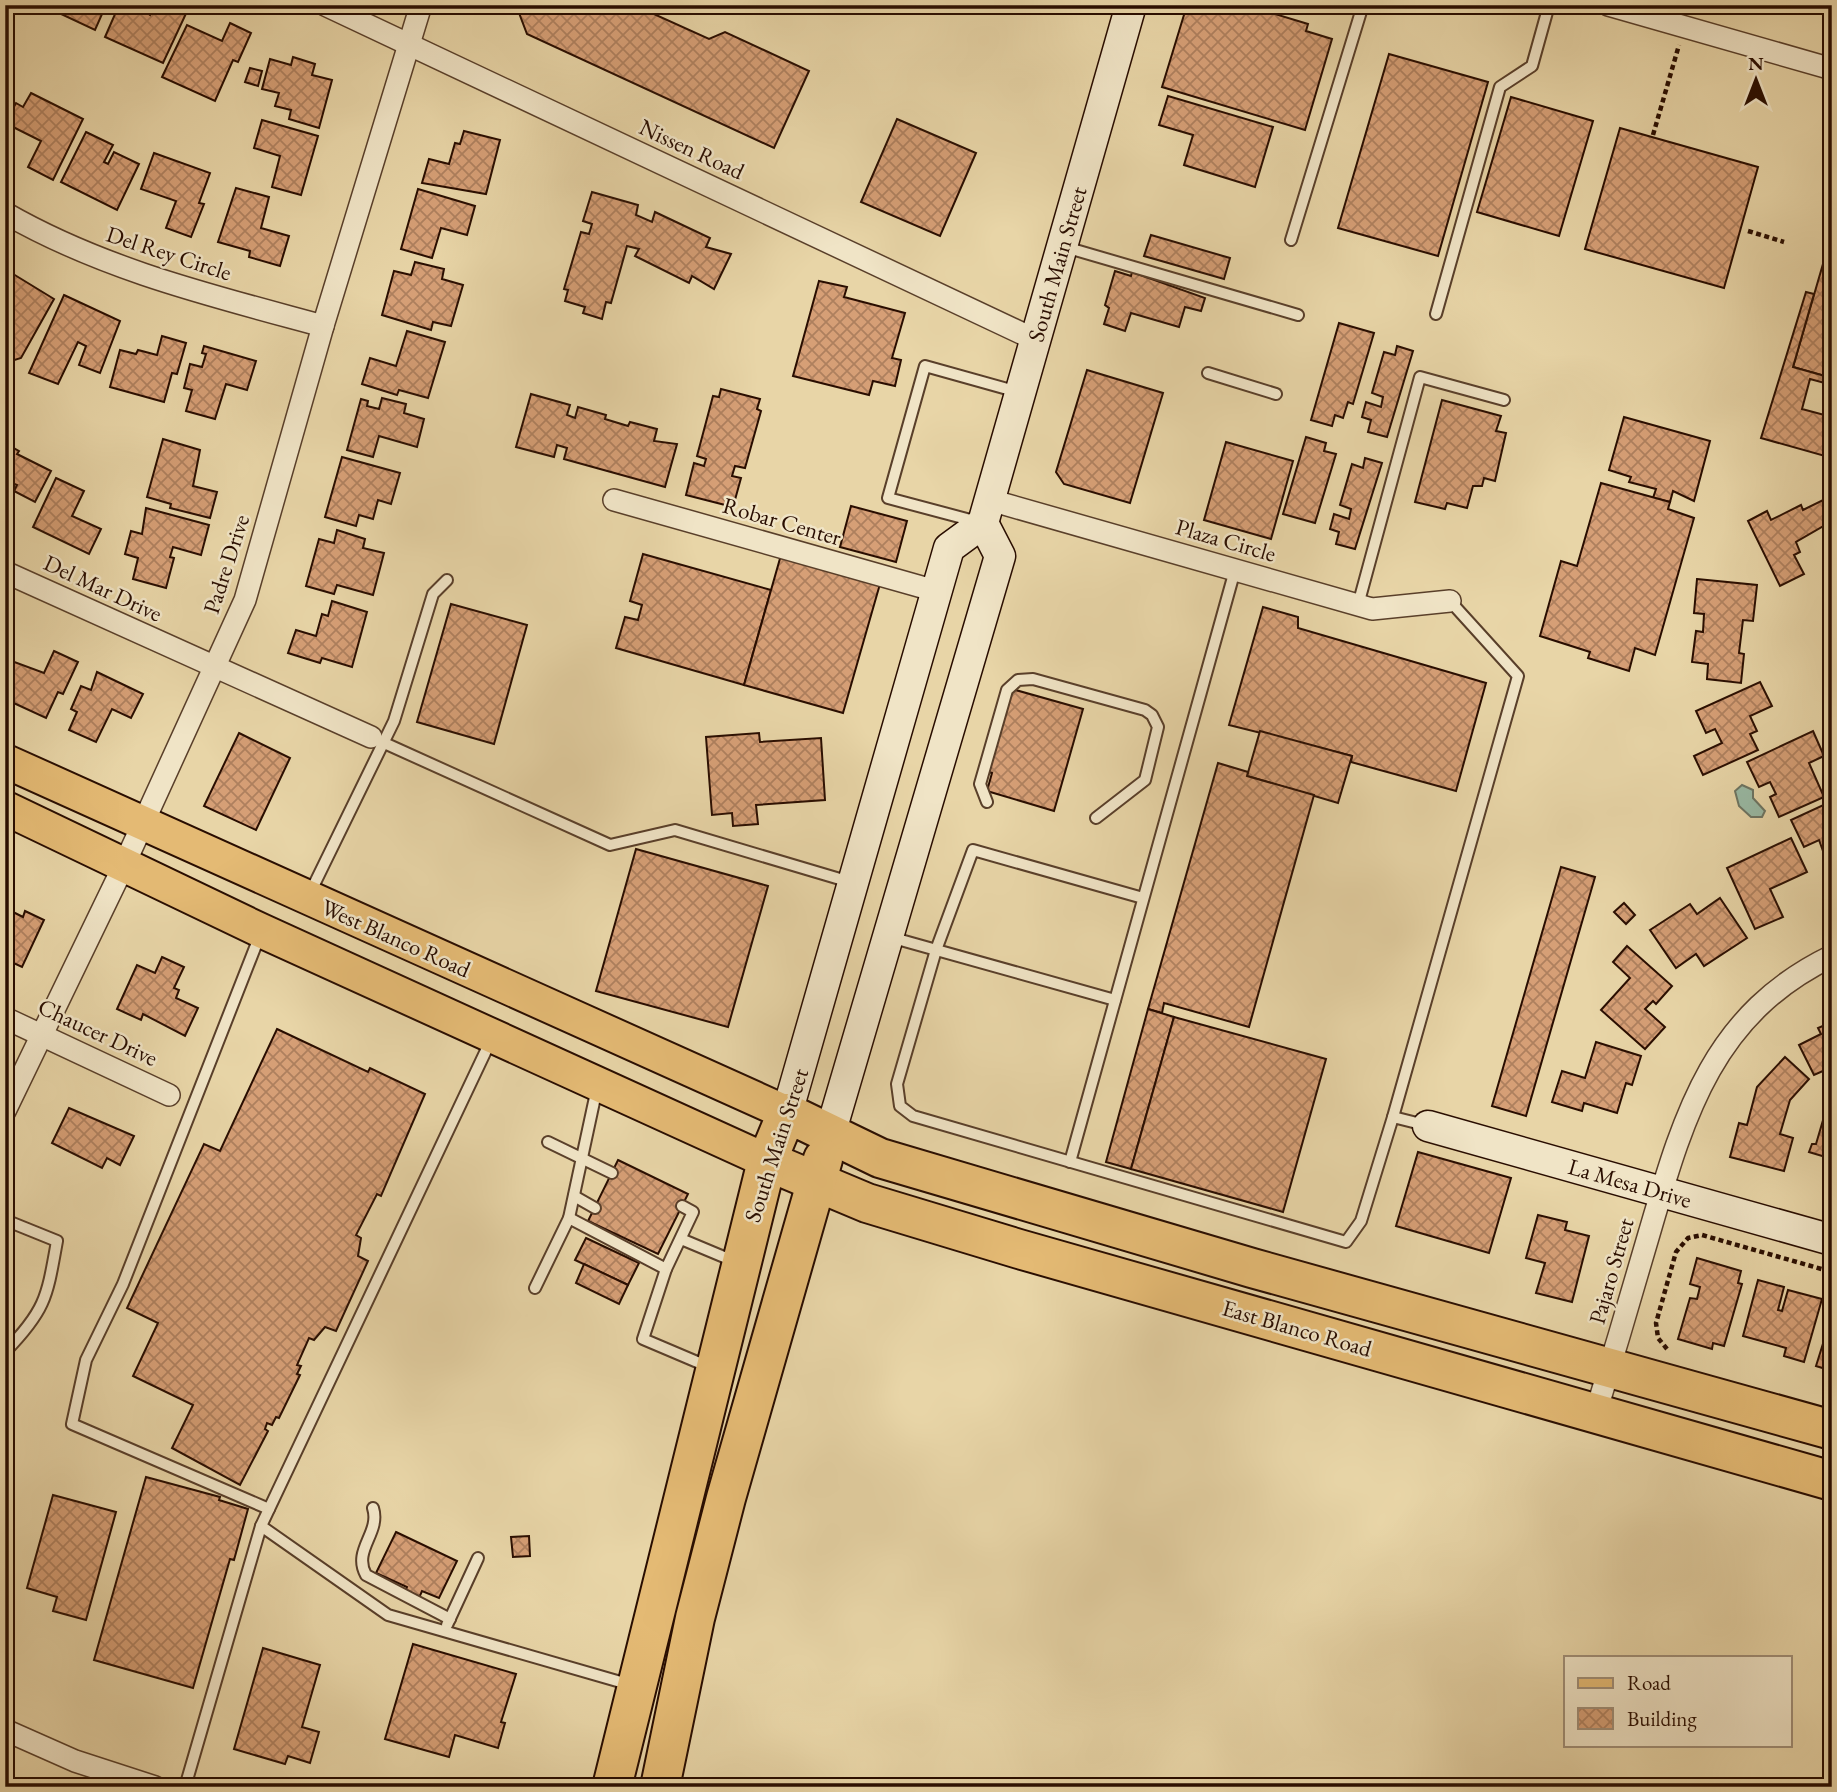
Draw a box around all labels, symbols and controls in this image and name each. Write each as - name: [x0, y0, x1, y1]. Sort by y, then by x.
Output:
- north arrow: [1722, 46, 1792, 116]
- text: N: [1748, 51, 1764, 76]
- street label: Nissen Road: [635, 112, 750, 187]
- street label: South Main Street: [1020, 182, 1094, 345]
- street label: Del Rey Circle: [103, 219, 235, 287]
- street label: Robar Center: [719, 490, 845, 552]
- street label: Padre Drive: [196, 510, 256, 617]
- street label: Plaza Circle: [1172, 511, 1280, 569]
- street label: Del Mar Drive: [39, 548, 167, 629]
- street label: West Blanco Road: [317, 892, 476, 984]
- street label: Chaucer Drive: [33, 991, 163, 1073]
- street label: South Main Street: [737, 1063, 815, 1226]
- street label: La Mesa Drive: [1565, 1151, 1695, 1215]
- street label: Pajaro Street: [1582, 1214, 1641, 1328]
- street label: East Blanco Road: [1219, 1292, 1376, 1364]
- legend: [1564, 1656, 1792, 1746]
- text: Road: [1627, 1669, 1671, 1696]
- text: Building: [1627, 1705, 1697, 1732]

